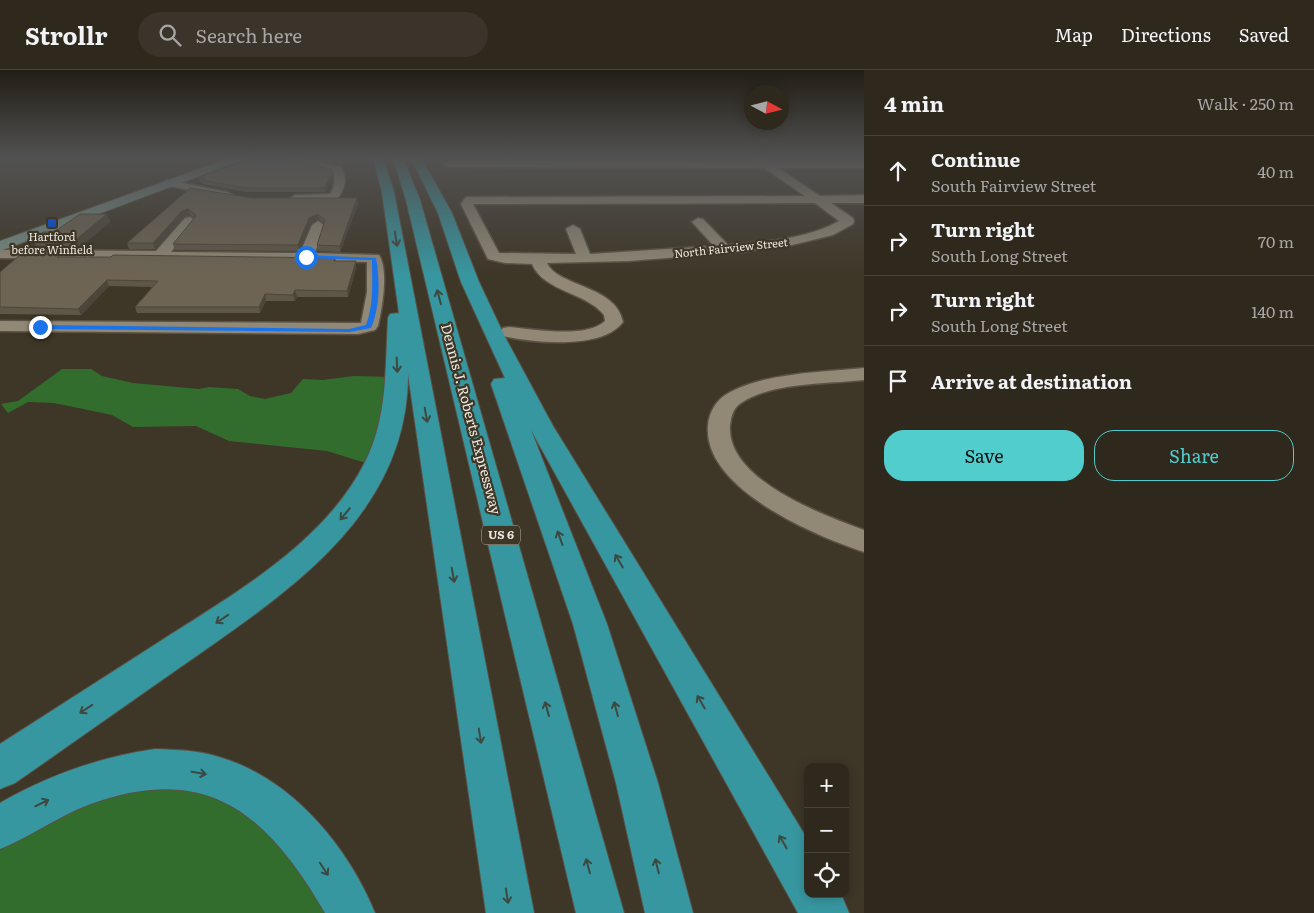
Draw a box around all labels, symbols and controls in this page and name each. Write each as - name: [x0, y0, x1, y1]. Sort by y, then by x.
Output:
- search box: [138, 12, 488, 57]
- text: Strollr: [25, 17, 108, 52]
- icon: search: [156, 21, 184, 49]
- text: Search here: [196, 21, 302, 49]
- text: Map: [1055, 21, 1093, 48]
- text: Directions: [1121, 21, 1211, 48]
- text: Saved: [1239, 21, 1289, 48]
- north arrow: [744, 85, 789, 130]
- text: 4 min: [884, 87, 944, 118]
- text: Walk · 250 m: [1197, 91, 1294, 115]
- text: Continue: [931, 145, 1020, 173]
- icon: ahead: [884, 157, 912, 185]
- text: 40 m: [1257, 159, 1294, 183]
- text: South Fairview Street: [931, 173, 1096, 197]
- text: Turn right: [931, 215, 1035, 243]
- marker: Hartford before Winfield: [46, 217, 58, 229]
- icon: right: [884, 227, 912, 255]
- place label: Hartford before Winfield: [11, 228, 93, 257]
- text: 70 m: [1258, 229, 1294, 253]
- one-way arrow: [392, 231, 402, 247]
- street label: North Fairview Street: [673, 233, 789, 261]
- text: South Long Street: [931, 243, 1068, 267]
- route start: [295, 246, 318, 269]
- text: Turn right: [931, 285, 1035, 313]
- one-way arrow: [434, 290, 443, 306]
- icon: right: [884, 297, 912, 325]
- text: 140 m: [1251, 299, 1294, 323]
- text: South Long Street: [931, 313, 1068, 337]
- route end: [29, 316, 52, 339]
- street label: Dennis J. Roberts Expressway: [437, 321, 507, 517]
- one-way arrow: [392, 357, 401, 373]
- icon: arrive: [884, 367, 912, 395]
- text: Arrive at destination: [931, 367, 1132, 395]
- one-way arrow: [422, 407, 432, 423]
- button: Save: [884, 430, 1084, 481]
- button: Share: [1094, 430, 1294, 481]
- one-way arrow: [339, 508, 350, 521]
- road number: US 6: [482, 526, 520, 544]
- one-way arrow: [555, 530, 564, 546]
- one-way arrow: [614, 555, 624, 569]
- one-way arrow: [449, 567, 459, 583]
- one-way arrow: [215, 614, 229, 625]
- one-way arrow: [696, 695, 706, 709]
- one-way arrow: [541, 701, 551, 717]
- one-way arrow: [611, 701, 620, 717]
- one-way arrow: [80, 704, 94, 714]
- one-way arrow: [476, 727, 486, 743]
- map controls: [804, 763, 849, 898]
- button: +: [804, 763, 849, 808]
- one-way arrow: [191, 769, 207, 779]
- one-way arrow: [34, 797, 49, 807]
- button: −: [804, 808, 849, 853]
- one-way arrow: [778, 836, 788, 850]
- button: locate: [804, 853, 849, 898]
- one-way arrow: [582, 858, 592, 874]
- one-way arrow: [652, 858, 661, 874]
- one-way arrow: [320, 862, 330, 876]
- one-way arrow: [502, 888, 512, 904]

